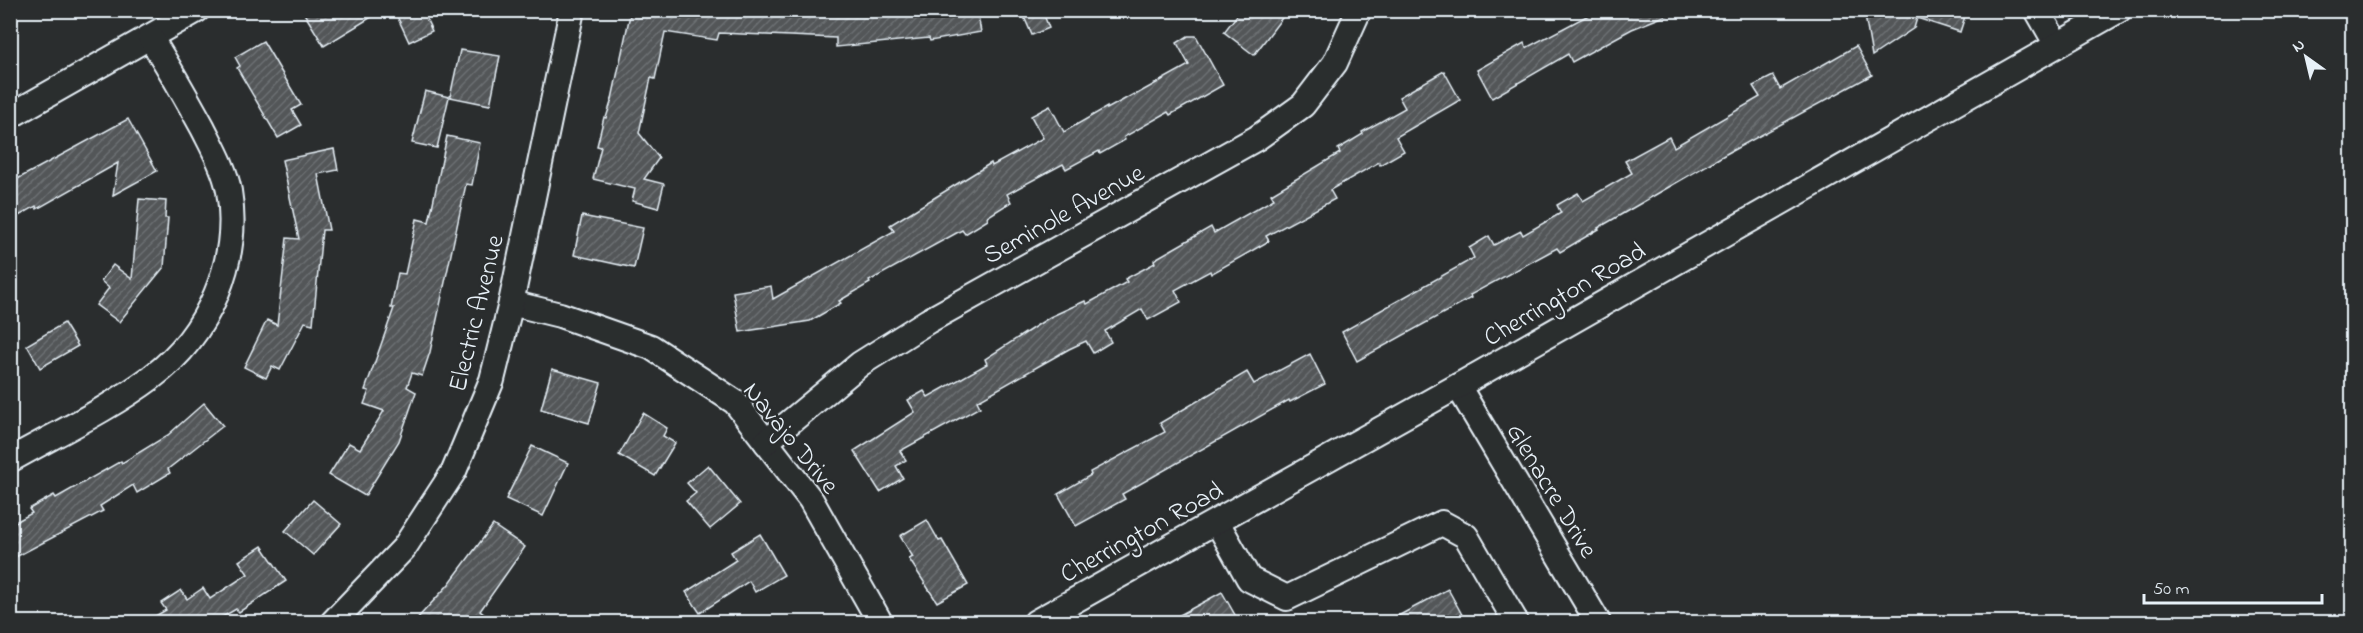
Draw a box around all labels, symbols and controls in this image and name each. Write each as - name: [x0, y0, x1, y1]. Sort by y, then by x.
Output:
- north arrow: [2276, 27, 2336, 87]
- text: N: [2288, 33, 2310, 59]
- street label: Seminole Avenue: [977, 155, 1152, 276]
- street label: Electric Avenue: [440, 231, 516, 396]
- street label: Cherrington Road: [1477, 234, 1654, 357]
- street label: Navajo Drive: [732, 374, 847, 504]
- street label: Glenacre Drive: [1495, 417, 1606, 566]
- street label: Cherrington Road: [1054, 473, 1231, 594]
- scale bar: [2144, 567, 2322, 605]
- text: 50 m: [2153, 577, 2190, 603]

